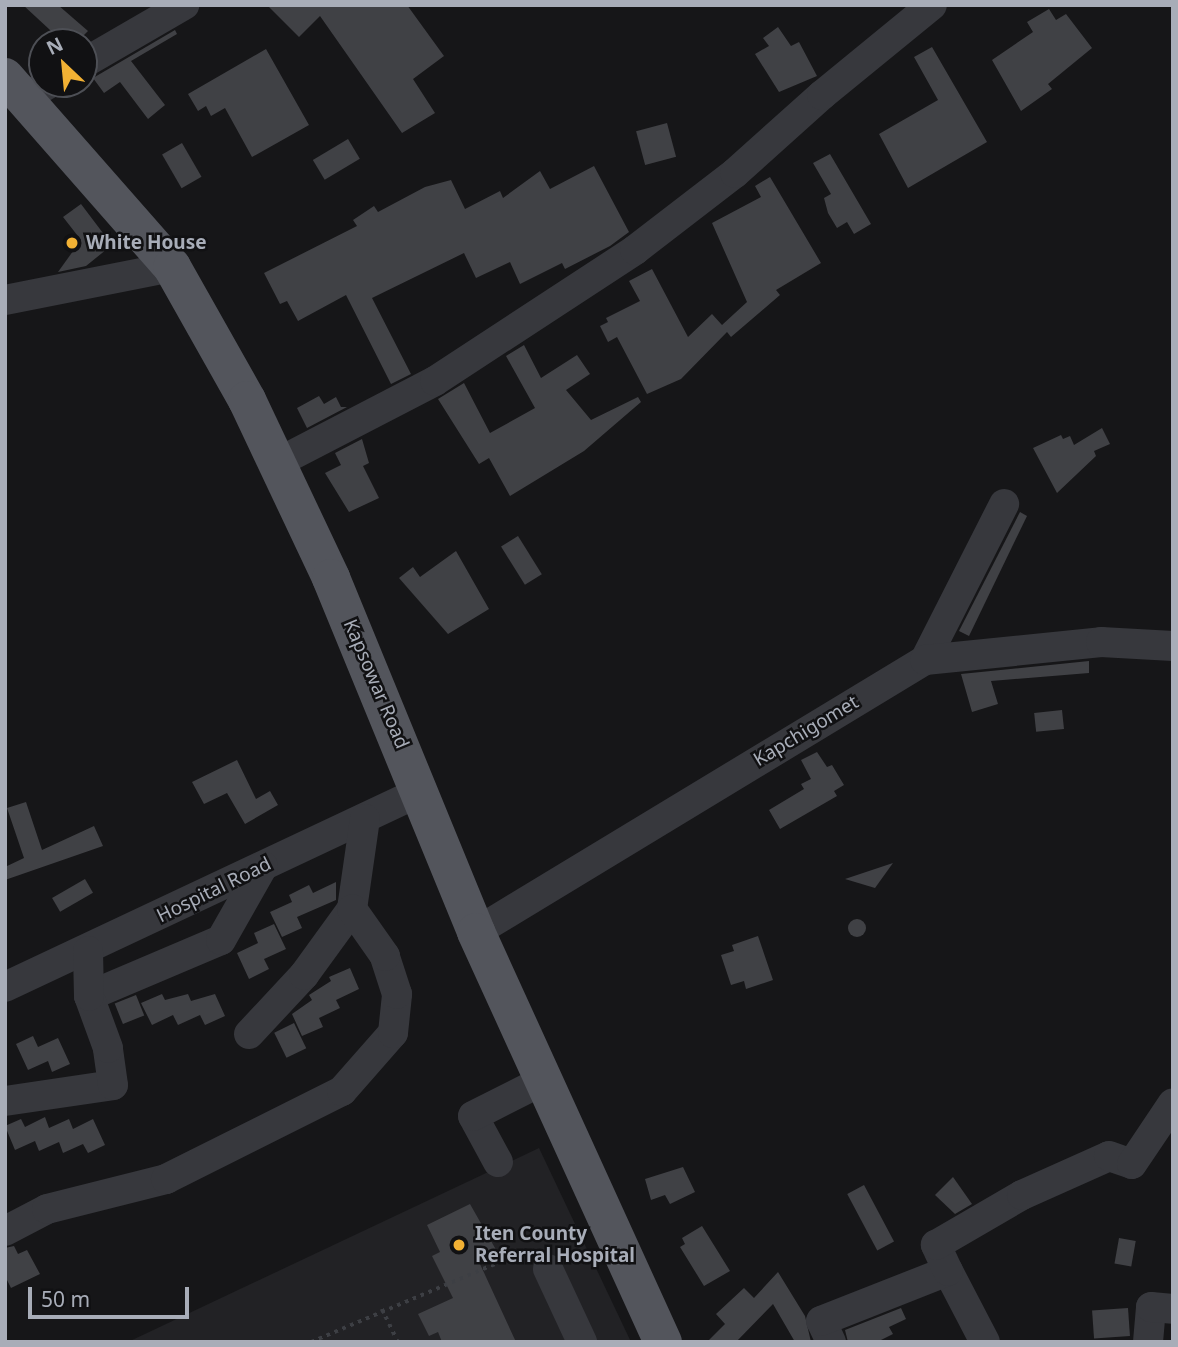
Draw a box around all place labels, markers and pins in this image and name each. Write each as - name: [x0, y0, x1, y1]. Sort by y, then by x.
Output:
- place label: White House: [86, 232, 207, 254]
- marker: White House: [64, 235, 80, 251]
- place label: Iten County Referral Hospital: [475, 1223, 635, 1267]
- marker: Iten County Referral Hospital: [449, 1235, 469, 1255]

